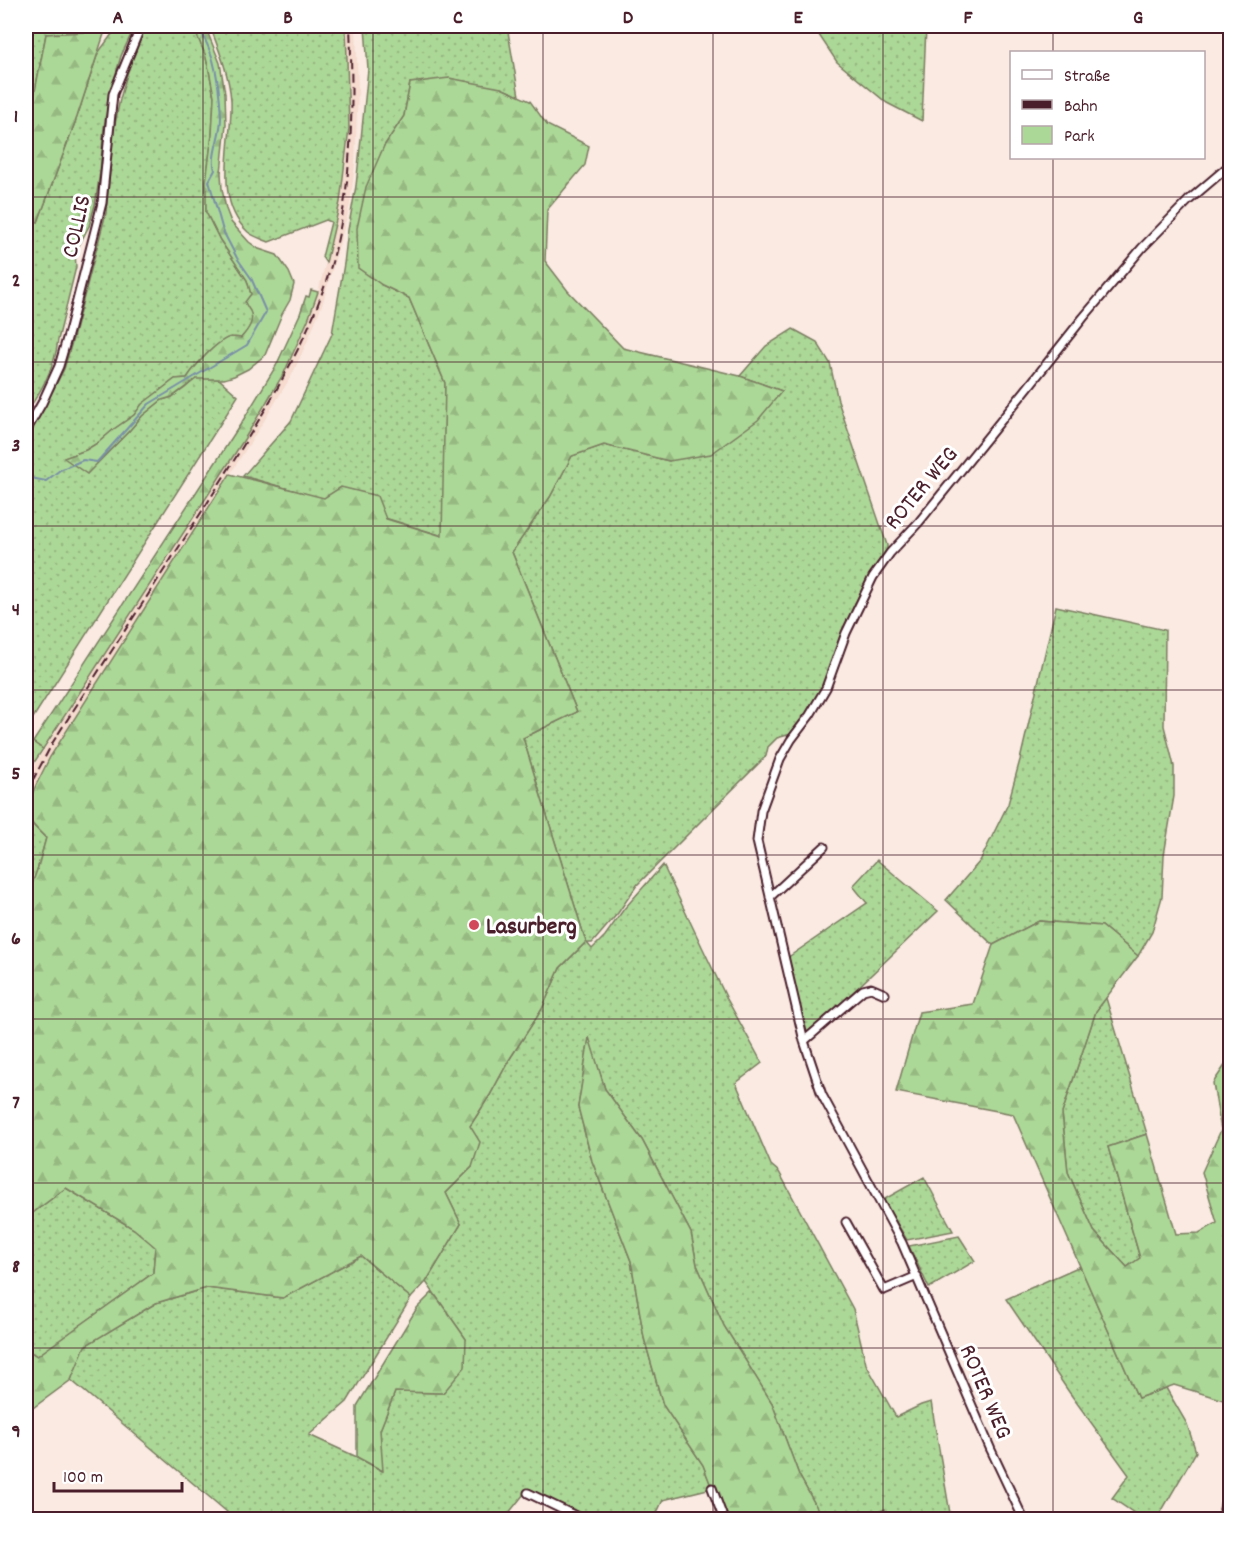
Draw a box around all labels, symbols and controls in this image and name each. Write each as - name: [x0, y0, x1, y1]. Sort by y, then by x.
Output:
- text: A: [113, 5, 124, 33]
- text: B: [283, 5, 293, 33]
- text: C: [453, 5, 463, 33]
- text: D: [623, 5, 634, 33]
- text: E: [793, 5, 803, 33]
- text: F: [964, 5, 974, 33]
- text: G: [1133, 5, 1143, 33]
- legend: [1010, 51, 1205, 159]
- text: Straße: [1064, 65, 1110, 90]
- text: Bahn: [1064, 95, 1098, 120]
- text: 1: [14, 104, 18, 132]
- text: Park: [1064, 125, 1095, 150]
- street label: COLLIS: [54, 192, 102, 261]
- text: 2: [12, 268, 20, 296]
- text: 3: [12, 433, 20, 461]
- street label: ROTER WEG: [877, 440, 967, 538]
- text: 4: [12, 597, 20, 625]
- text: 5: [11, 761, 21, 789]
- place label: Lasurberg: [486, 911, 577, 945]
- marker: Lasurberg: [467, 918, 481, 932]
- text: 6: [11, 926, 21, 954]
- text: 7: [12, 1090, 20, 1118]
- text: 8: [12, 1254, 20, 1282]
- street label: ROTER WEG: [949, 1340, 1019, 1445]
- text: 9: [11, 1419, 21, 1447]
- scale bar: [54, 1455, 182, 1493]
- text: 100 m: [63, 1466, 103, 1491]

